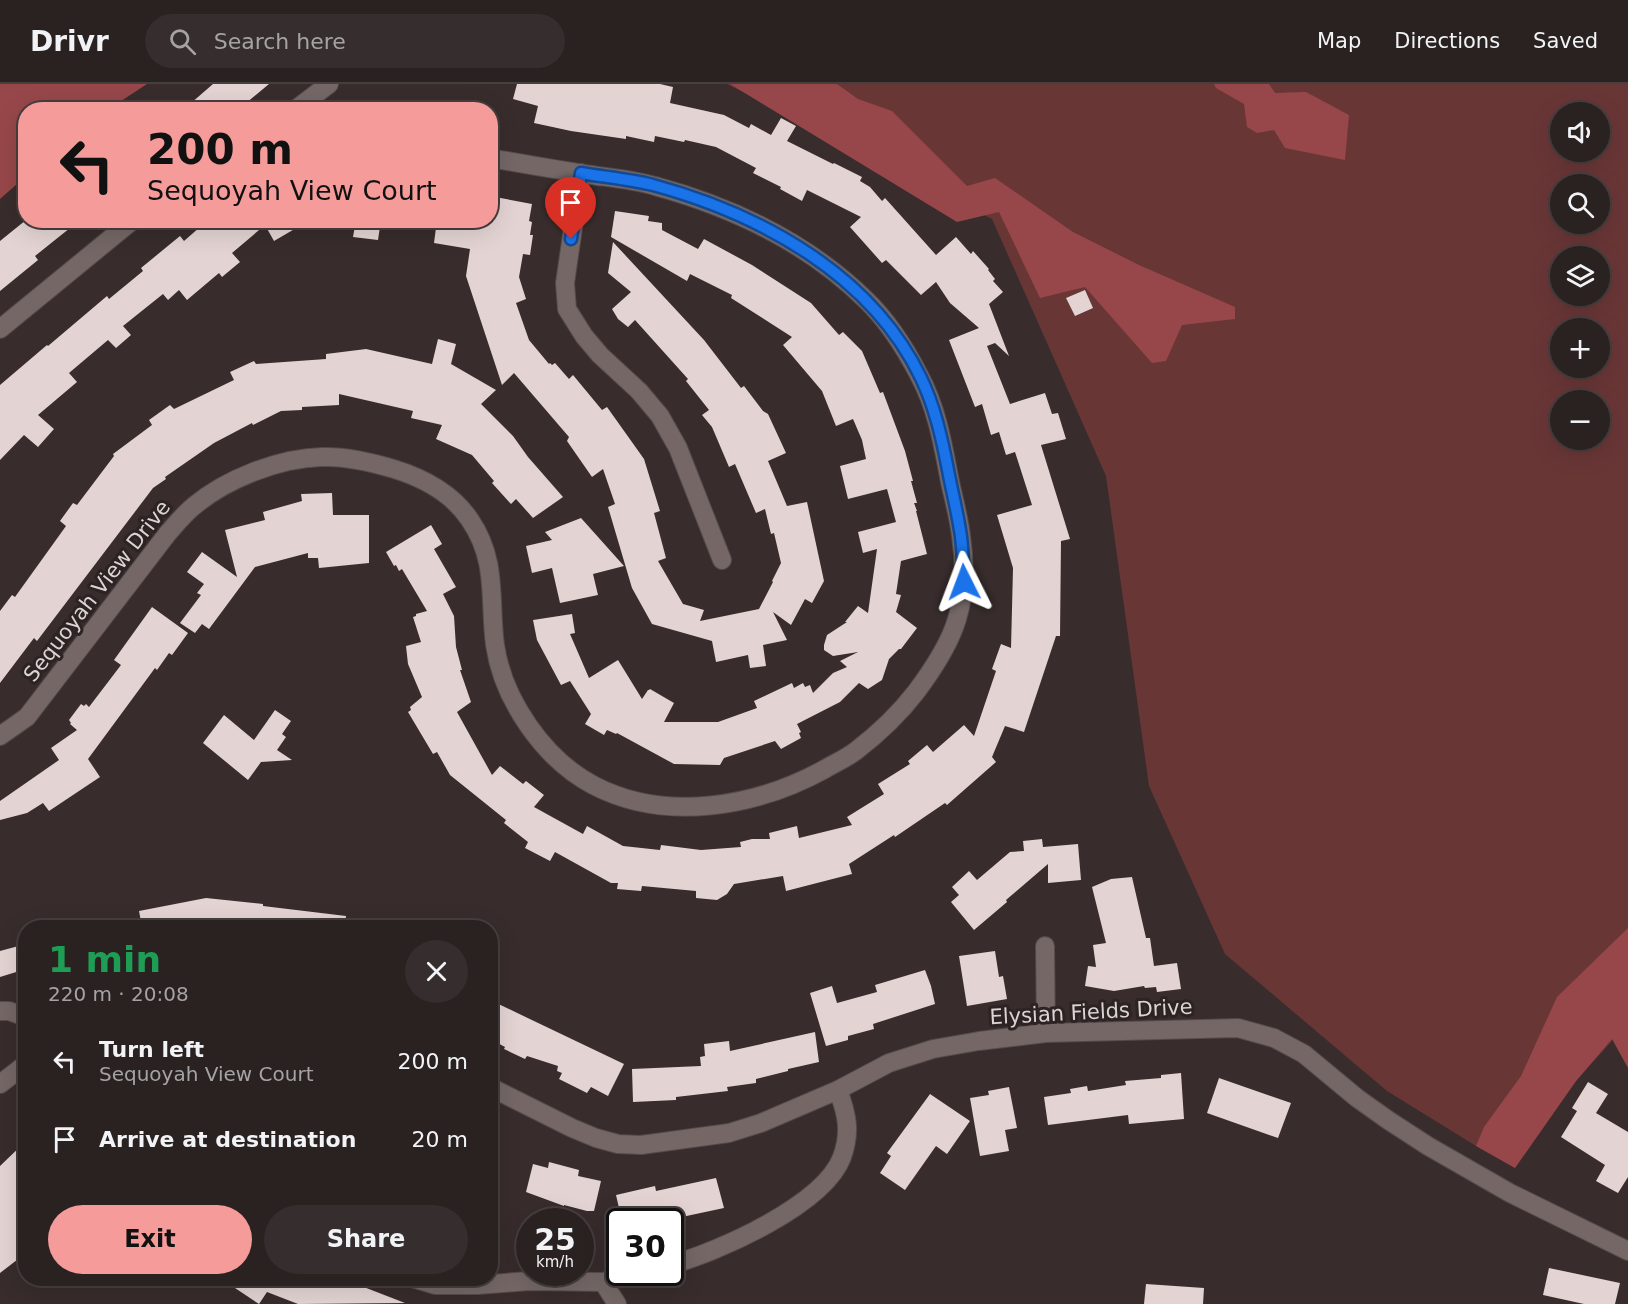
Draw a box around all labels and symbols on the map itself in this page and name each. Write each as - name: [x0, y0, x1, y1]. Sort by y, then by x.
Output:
- pin: [545, 177, 596, 239]
- street label: Sequoyah View Drive: [19, 496, 175, 686]
- position arrow: [932, 550, 996, 614]
- street label: Elysian Fields Drive: [989, 995, 1193, 1029]
- speed limit sign: 30: [606, 1208, 684, 1286]

